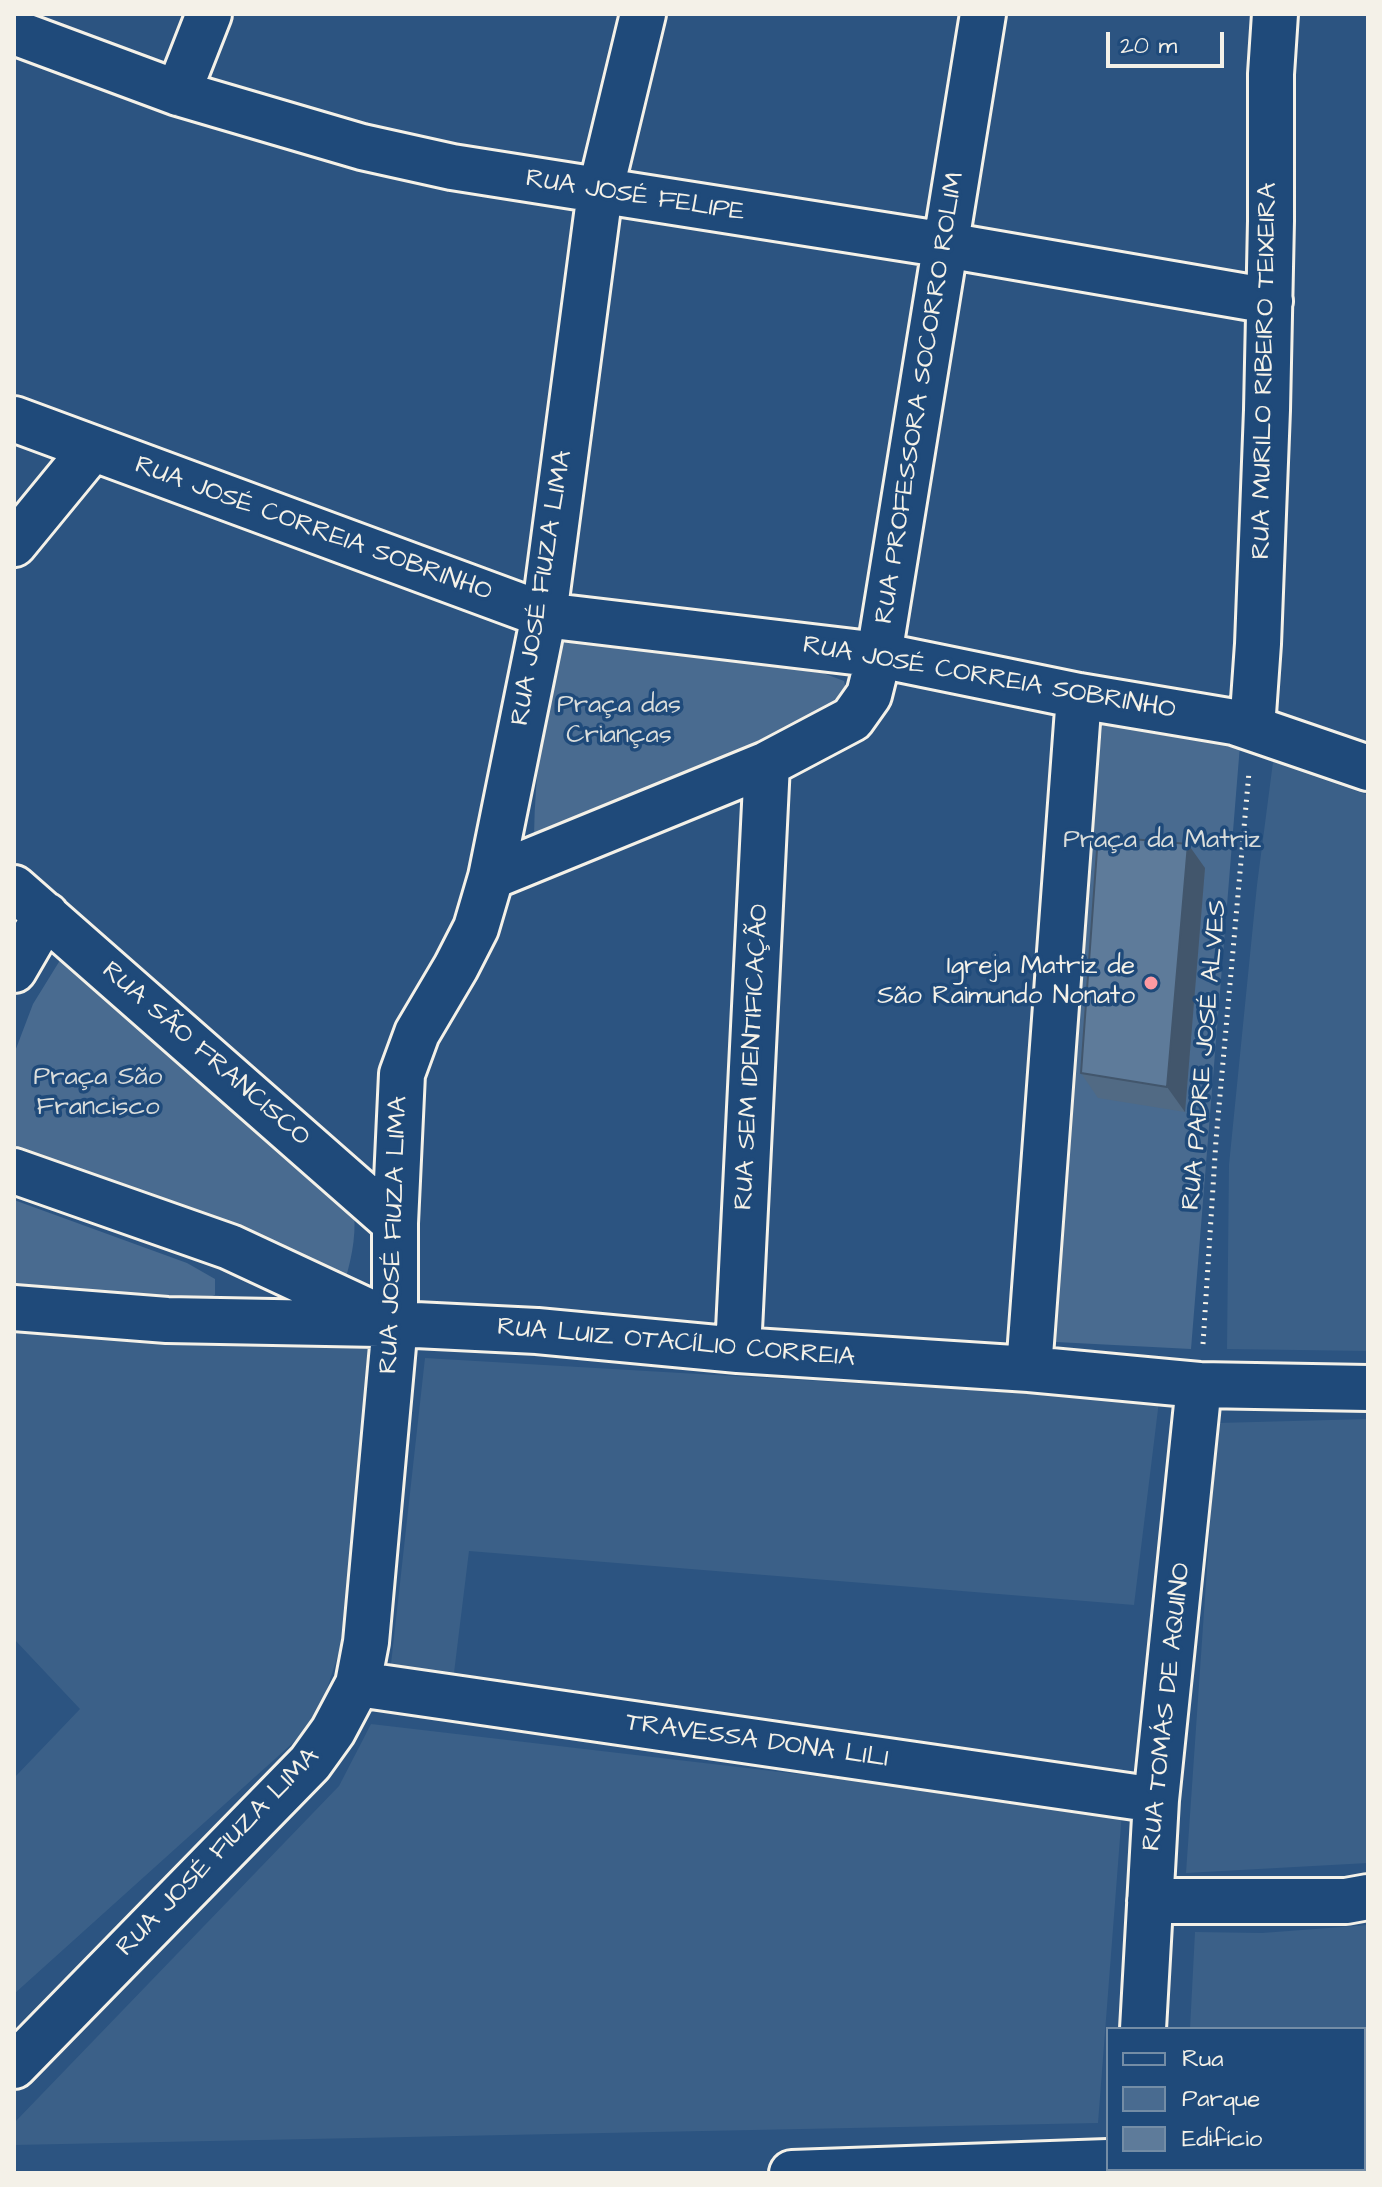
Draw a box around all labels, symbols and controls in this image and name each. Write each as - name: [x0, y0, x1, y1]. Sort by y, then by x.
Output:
- scale bar: [1110, 16, 1228, 66]
- text: 20 m: [1120, 29, 1177, 63]
- street label: RUA JOSÉ FELIPE: [523, 164, 747, 230]
- street label: RUA PROFESSORA SOCORRO ROLIM: [870, 170, 972, 626]
- street label: RUA MURILO RIBEIRO TEIXEIRA: [1247, 182, 1285, 560]
- street label: RUA JOSÉ FIUZA LIMA: [506, 448, 580, 728]
- street label: RUA JOSÉ CORREIA SOBRINHO: [130, 451, 496, 609]
- street label: RUA JOSÉ CORREIA SOBRINHO: [800, 631, 1178, 727]
- park label: Praça das Crianças: [557, 691, 681, 752]
- park label: Praça da Matriz: [1063, 826, 1261, 858]
- street label: RUA PADRE JOSÉ ALVES: [1177, 899, 1235, 1211]
- street label: RUA SEM IDENTIFICAÇÃO: [729, 903, 777, 1211]
- place label: Igreja Matriz de São Raimundo Nonato: [877, 952, 1135, 1014]
- street label: RUA SÃO FRANCISCO: [94, 956, 316, 1154]
- marker: Igreja Matriz de São Raimundo Nonato: [1142, 974, 1160, 992]
- park label: Praça São Francisco: [34, 1063, 162, 1124]
- street label: RUA JOSÉ FIUZA LIMA: [375, 1096, 415, 1374]
- street label: RUA LUIZ OTACÍLIO CORREIA: [496, 1313, 856, 1375]
- street label: RUA TOMÁS DE AQUINO: [1137, 1562, 1199, 1852]
- street label: TRAVESSA DONA LILI: [624, 1708, 890, 1776]
- street label: RUA JOSÉ FIUZA LIMA: [111, 1742, 327, 1964]
- legend: [1106, 2027, 1366, 2171]
- text: Rua: [1182, 2042, 1224, 2076]
- text: Parque: [1182, 2082, 1260, 2116]
- text: Edifício: [1182, 2122, 1262, 2156]

